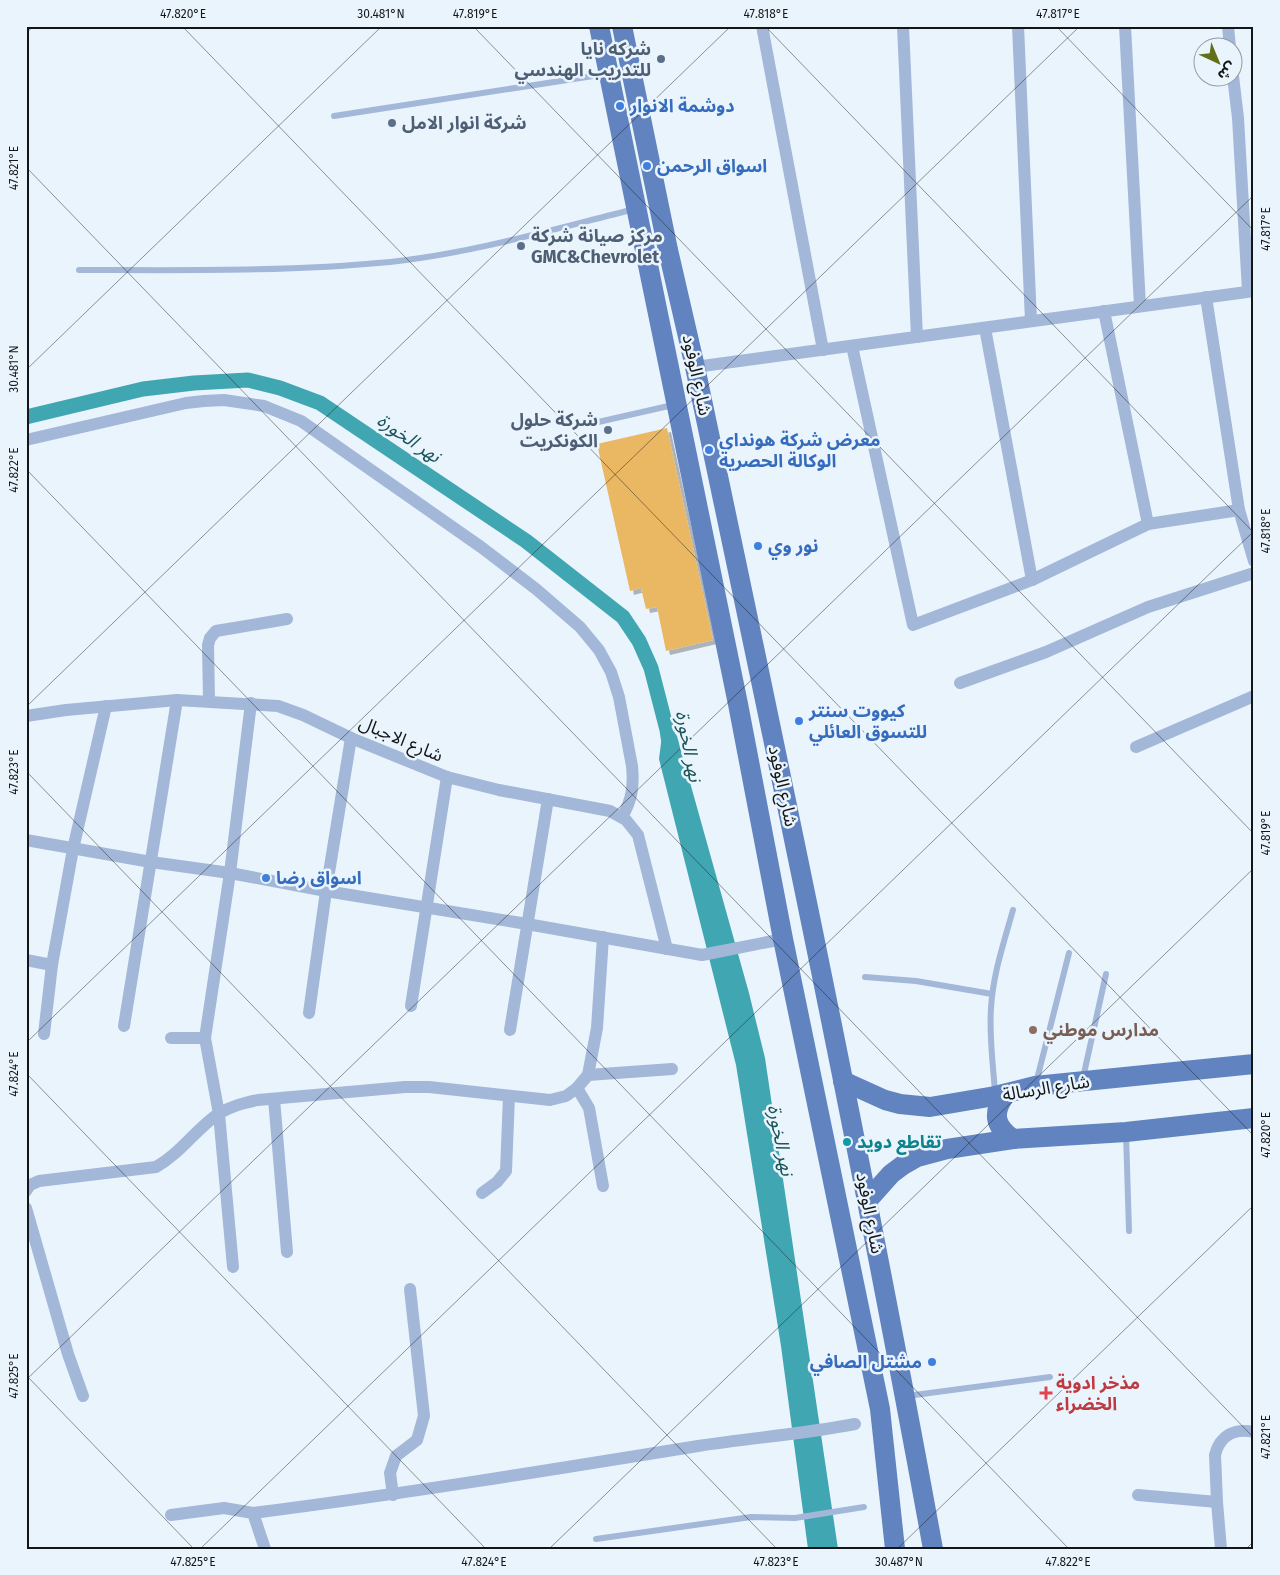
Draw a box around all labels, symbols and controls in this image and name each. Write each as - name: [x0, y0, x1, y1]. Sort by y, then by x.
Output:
- text: 47.820°E: [160, 7, 206, 21]
- text: 30.481°N: [357, 7, 405, 21]
- text: 47.819°E: [453, 7, 497, 21]
- text: 47.818°E: [743, 7, 789, 21]
- text: 47.817°E: [1036, 7, 1080, 21]
- place label: شركه نايا للتدريب الهندسي: [514, 38, 651, 84]
- north arrow: [1192, 38, 1242, 88]
- marker: شركه نايا للتدريب الهندسي: [655, 53, 667, 65]
- text: ش: [1214, 58, 1239, 84]
- place label: دوشمة الانوار: [629, 95, 735, 117]
- marker: دوشمة الانوار: [614, 100, 626, 112]
- place label: شركة انوار الامل: [402, 112, 527, 134]
- marker: شركة انوار الامل: [386, 117, 398, 129]
- text: 47.821°E: [7, 146, 21, 190]
- place label: اسواق الرحمن: [657, 155, 767, 177]
- marker: اسواق الرحمن: [641, 160, 653, 172]
- text: 47.817°E: [1259, 207, 1273, 251]
- place label: مركز صيانة شركة GMC&Chevrolet: [531, 225, 663, 268]
- marker: مركز صيانة شركة GMC&Chevrolet: [515, 240, 527, 252]
- street label: شارع الوفود: [675, 332, 716, 418]
- text: 30.481°N: [7, 345, 21, 393]
- water label: نهر الخورة: [373, 408, 447, 469]
- place label: شركة حلول الكونكريت: [511, 409, 598, 452]
- marker: شركة حلول الكونكريت: [602, 424, 614, 436]
- place label: معرض شركة هونداي الوكالة الحصرية: [719, 429, 880, 472]
- marker: معرض شركة هونداي الوكالة الحصرية: [703, 444, 715, 456]
- text: 47.822°E: [7, 447, 21, 493]
- text: 47.818°E: [1259, 508, 1273, 554]
- place label: نور وي: [768, 535, 819, 560]
- marker: نور وي: [752, 540, 764, 552]
- place label: كيووت سنتر للتسوق العائلي: [808, 700, 927, 746]
- water label: نهر الخورة: [671, 709, 707, 785]
- street label: شارع الاجبال: [355, 711, 446, 769]
- marker: كيووت سنتر للتسوق العائلي: [793, 715, 805, 727]
- street label: شارع الوفود: [761, 743, 802, 829]
- text: 47.823°E: [7, 749, 21, 795]
- text: 47.819°E: [1259, 811, 1273, 855]
- place label: اسواق رضا: [276, 867, 362, 889]
- marker: اسواق رضا: [260, 872, 272, 884]
- place label: مدارس موطني: [1043, 1019, 1159, 1044]
- marker: مدارس موطني: [1027, 1024, 1039, 1036]
- text: 47.824°E: [7, 1051, 21, 1097]
- street label: شارع الرسالة: [1001, 1070, 1092, 1109]
- water label: نهر الخورة: [763, 1103, 799, 1179]
- text: 47.820°E: [1259, 1112, 1273, 1158]
- place label: تقاطع دويد: [857, 1131, 942, 1155]
- marker: تقاطع دويد: [841, 1136, 853, 1148]
- street label: شارع الوفود: [848, 1170, 889, 1256]
- place label: مشتل الصافي: [810, 1351, 922, 1376]
- text: 47.825°E: [7, 1353, 21, 1399]
- marker: مشتل الصافي: [926, 1356, 938, 1368]
- place label: مذخر ادوية الخضراء: [1056, 1372, 1140, 1415]
- marker: مذخر ادوية الخضراء: [1040, 1387, 1052, 1399]
- text: 47.821°E: [1259, 1415, 1273, 1459]
- text: 47.825°E: [170, 1555, 216, 1569]
- text: 47.824°E: [461, 1555, 507, 1569]
- text: 47.823°E: [753, 1555, 799, 1569]
- text: 30.487°N: [875, 1555, 923, 1569]
- text: 47.822°E: [1045, 1555, 1091, 1569]

